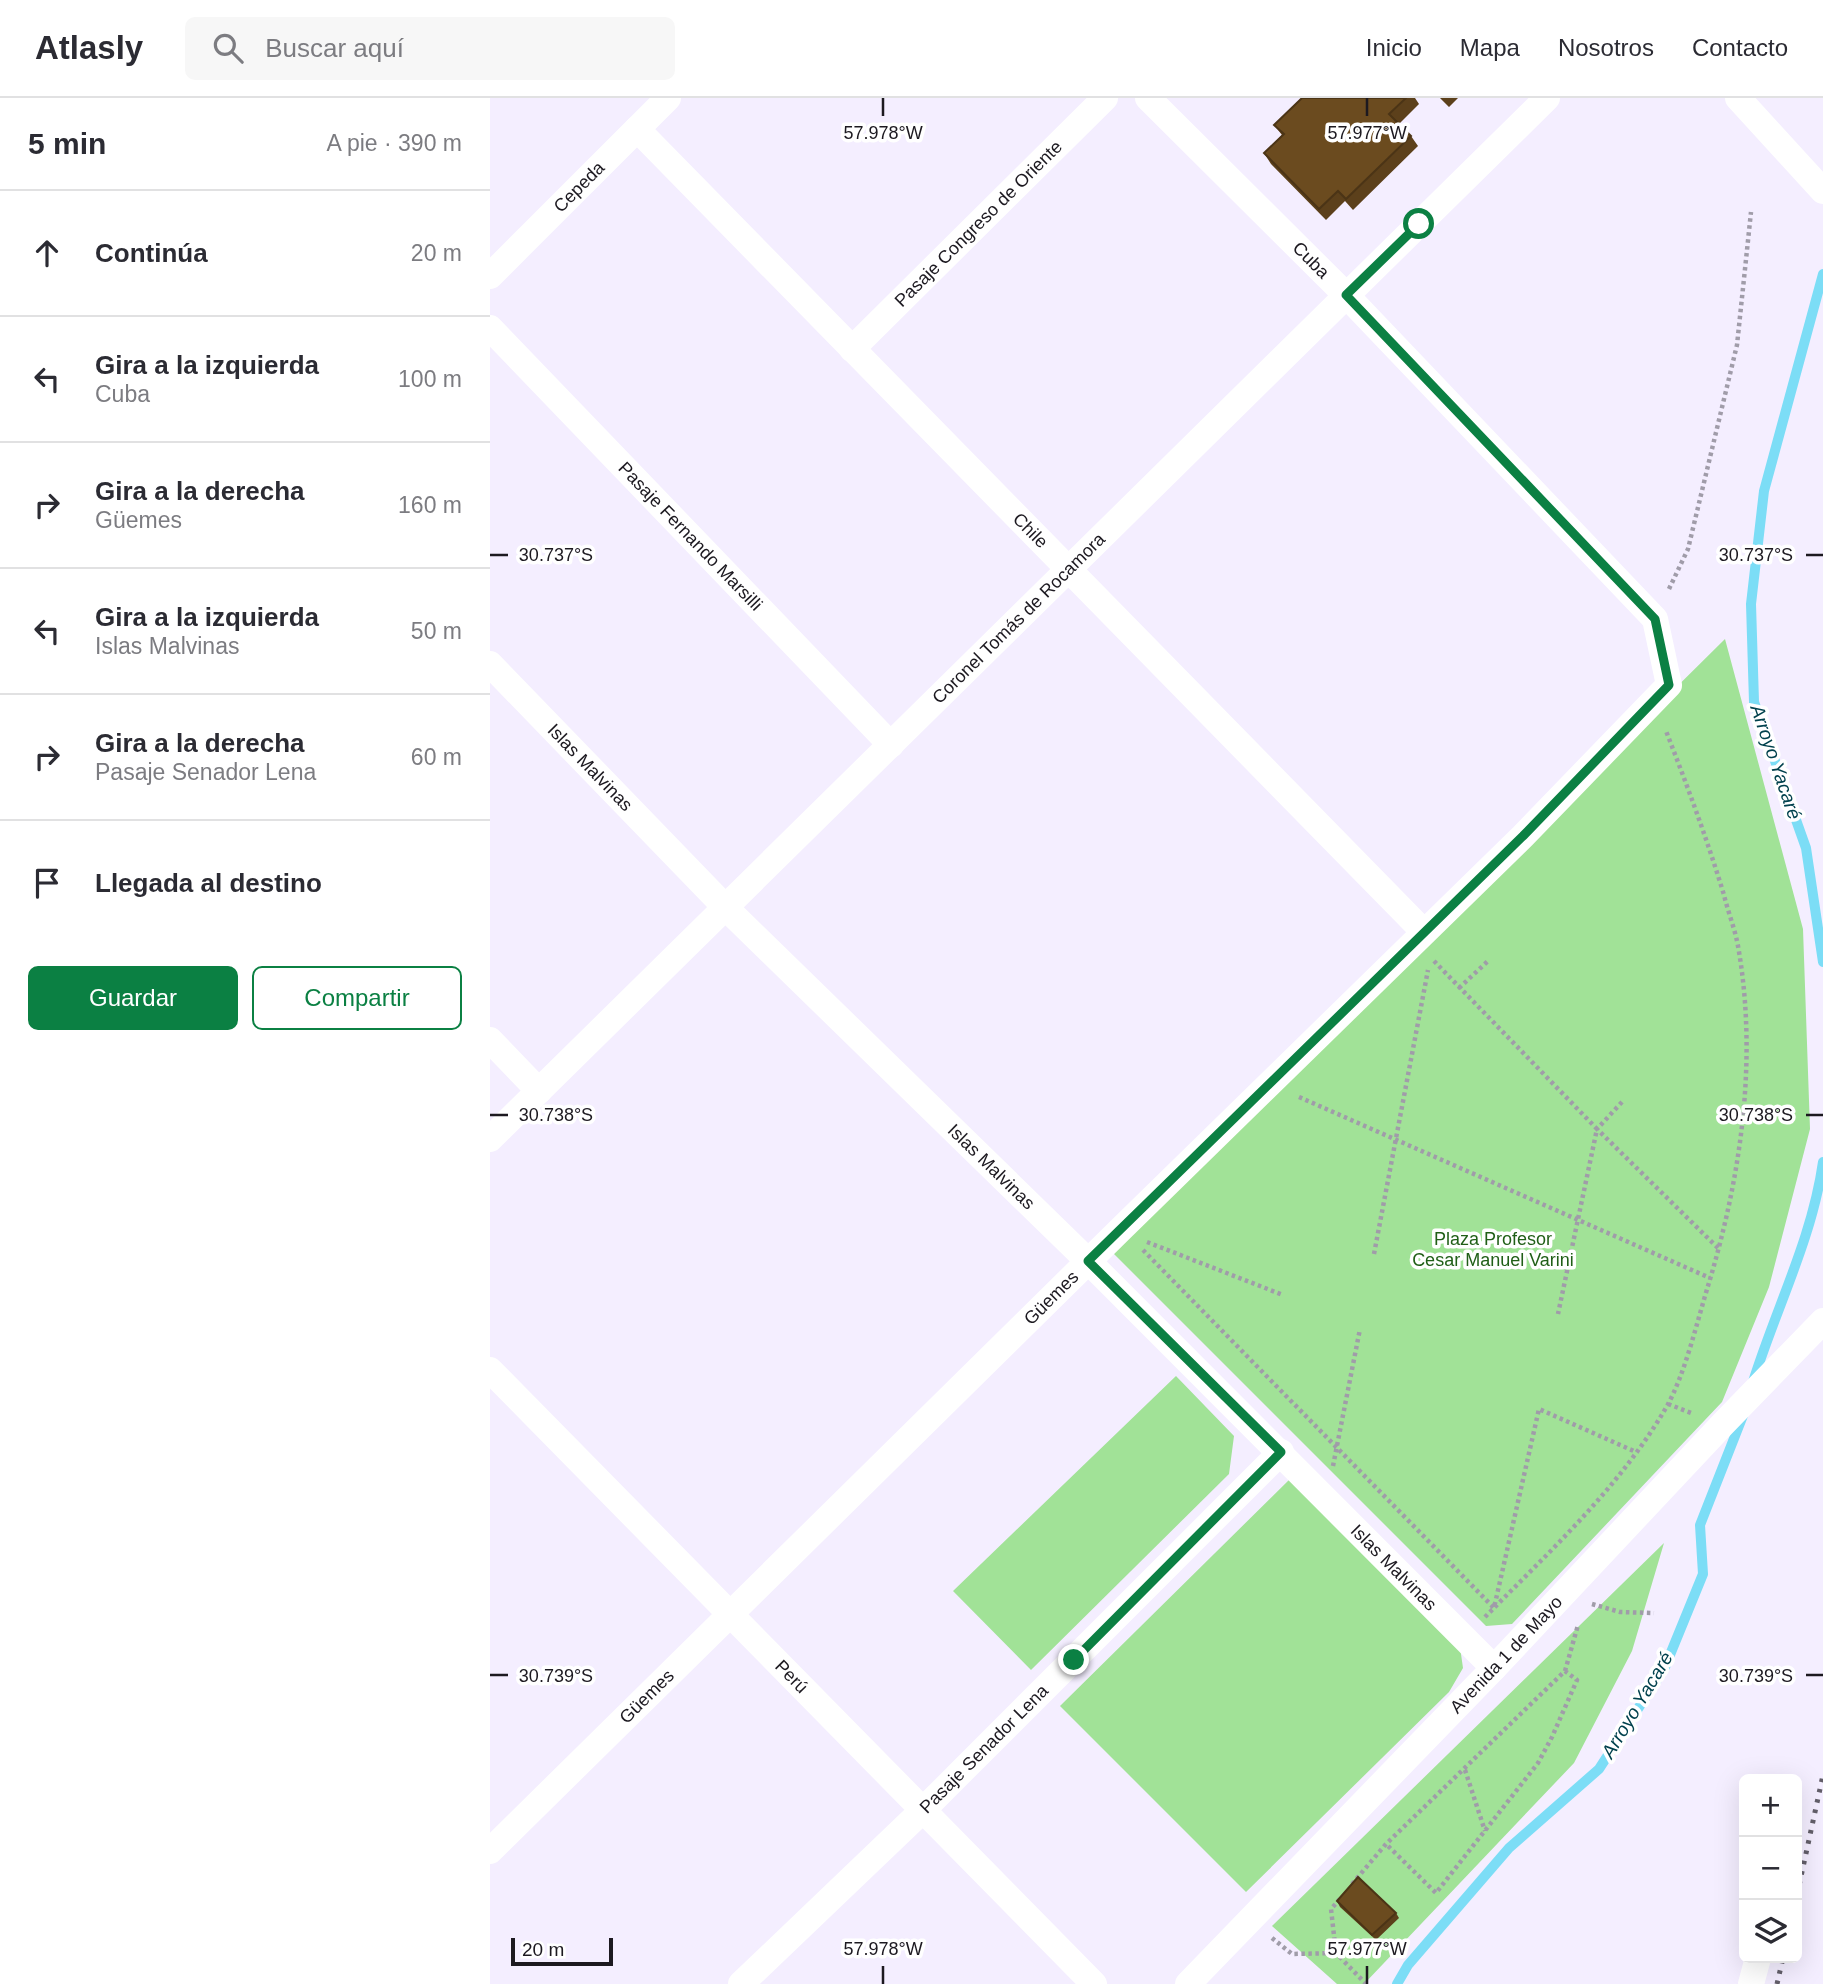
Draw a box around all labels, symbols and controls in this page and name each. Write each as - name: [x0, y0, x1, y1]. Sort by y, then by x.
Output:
- search box: [185, 17, 675, 80]
- text: Atlasly: [35, 29, 143, 66]
- icon: search: [209, 29, 247, 67]
- text: Buscar aquí: [265, 33, 404, 63]
- text: Inicio: [1366, 34, 1422, 61]
- text: Mapa: [1460, 34, 1520, 61]
- text: Nosotros: [1558, 34, 1654, 61]
- text: Contacto: [1692, 34, 1788, 61]
- text: 57.978°W: [843, 123, 923, 143]
- text: 57.977°W: [1327, 123, 1407, 143]
- text: 5 min: [28, 127, 106, 160]
- text: A pie · 390 m: [326, 130, 462, 156]
- street label: Pasaje Congreso de Oriente: [891, 136, 1066, 311]
- street label: Cepeda: [550, 157, 609, 216]
- route start: [1403, 208, 1434, 239]
- icon: ahead: [28, 234, 66, 272]
- text: Continúa: [95, 238, 208, 268]
- street label: Cuba: [1289, 238, 1334, 283]
- text: 20 m: [411, 240, 462, 266]
- text: Gira a la izquierda: [95, 350, 319, 380]
- icon: left: [28, 360, 66, 398]
- text: 100 m: [398, 366, 462, 392]
- text: Cuba: [95, 381, 150, 407]
- street label: Pasaje Fernando Marsilli: [614, 458, 766, 615]
- text: Gira a la derecha: [95, 476, 305, 506]
- icon: right: [28, 486, 66, 524]
- text: 160 m: [398, 492, 462, 518]
- text: Güemes: [95, 507, 182, 533]
- street label: Chile: [1009, 509, 1052, 552]
- street label: Coronel Tomás de Rocamora: [928, 528, 1110, 708]
- text: 30.737°S: [519, 545, 593, 565]
- text: 30.737°S: [1719, 545, 1793, 565]
- text: Gira a la izquierda: [95, 602, 319, 632]
- icon: left: [28, 612, 66, 650]
- text: 50 m: [411, 618, 462, 644]
- text: Islas Malvinas: [95, 633, 239, 659]
- water label: Arroyo Yacaré: [1746, 701, 1805, 822]
- street label: Islas Malvinas: [544, 720, 637, 815]
- text: Gira a la derecha: [95, 728, 305, 758]
- icon: right: [28, 738, 66, 776]
- text: 60 m: [411, 744, 462, 770]
- text: Pasaje Senador Lena: [95, 759, 316, 785]
- icon: arrive: [28, 864, 66, 902]
- text: Llegada al destino: [95, 868, 322, 898]
- button: Guardar: [28, 966, 238, 1030]
- button: Compartir: [252, 966, 462, 1030]
- text: 30.738°S: [519, 1105, 593, 1125]
- text: 30.738°S: [1719, 1105, 1793, 1125]
- street label: Islas Malvinas: [944, 1120, 1039, 1213]
- park label: Plaza Profesor Cesar Manuel Varini: [1412, 1229, 1574, 1270]
- street label: Güemes: [1020, 1267, 1082, 1329]
- street label: Islas Malvinas: [1347, 1520, 1441, 1615]
- street label: Avenida 1 de Mayo: [1446, 1592, 1566, 1717]
- route end: [1058, 1644, 1089, 1675]
- water label: Arroyo Yacaré: [1597, 1648, 1677, 1763]
- street label: Perú: [771, 1656, 812, 1697]
- text: 30.739°S: [519, 1666, 593, 1686]
- street label: Güemes: [615, 1666, 678, 1728]
- text: 30.739°S: [1719, 1666, 1793, 1686]
- street label: Pasaje Senador Lena: [916, 1680, 1053, 1817]
- map controls: [1739, 1774, 1802, 1963]
- button: +: [1739, 1774, 1802, 1837]
- button: −: [1739, 1837, 1802, 1900]
- button: layers: [1739, 1900, 1802, 1963]
- scale bar: [511, 1935, 612, 1967]
- text: 20 m: [522, 1939, 564, 1960]
- text: 57.978°W: [843, 1939, 923, 1959]
- text: 57.977°W: [1327, 1939, 1407, 1959]

